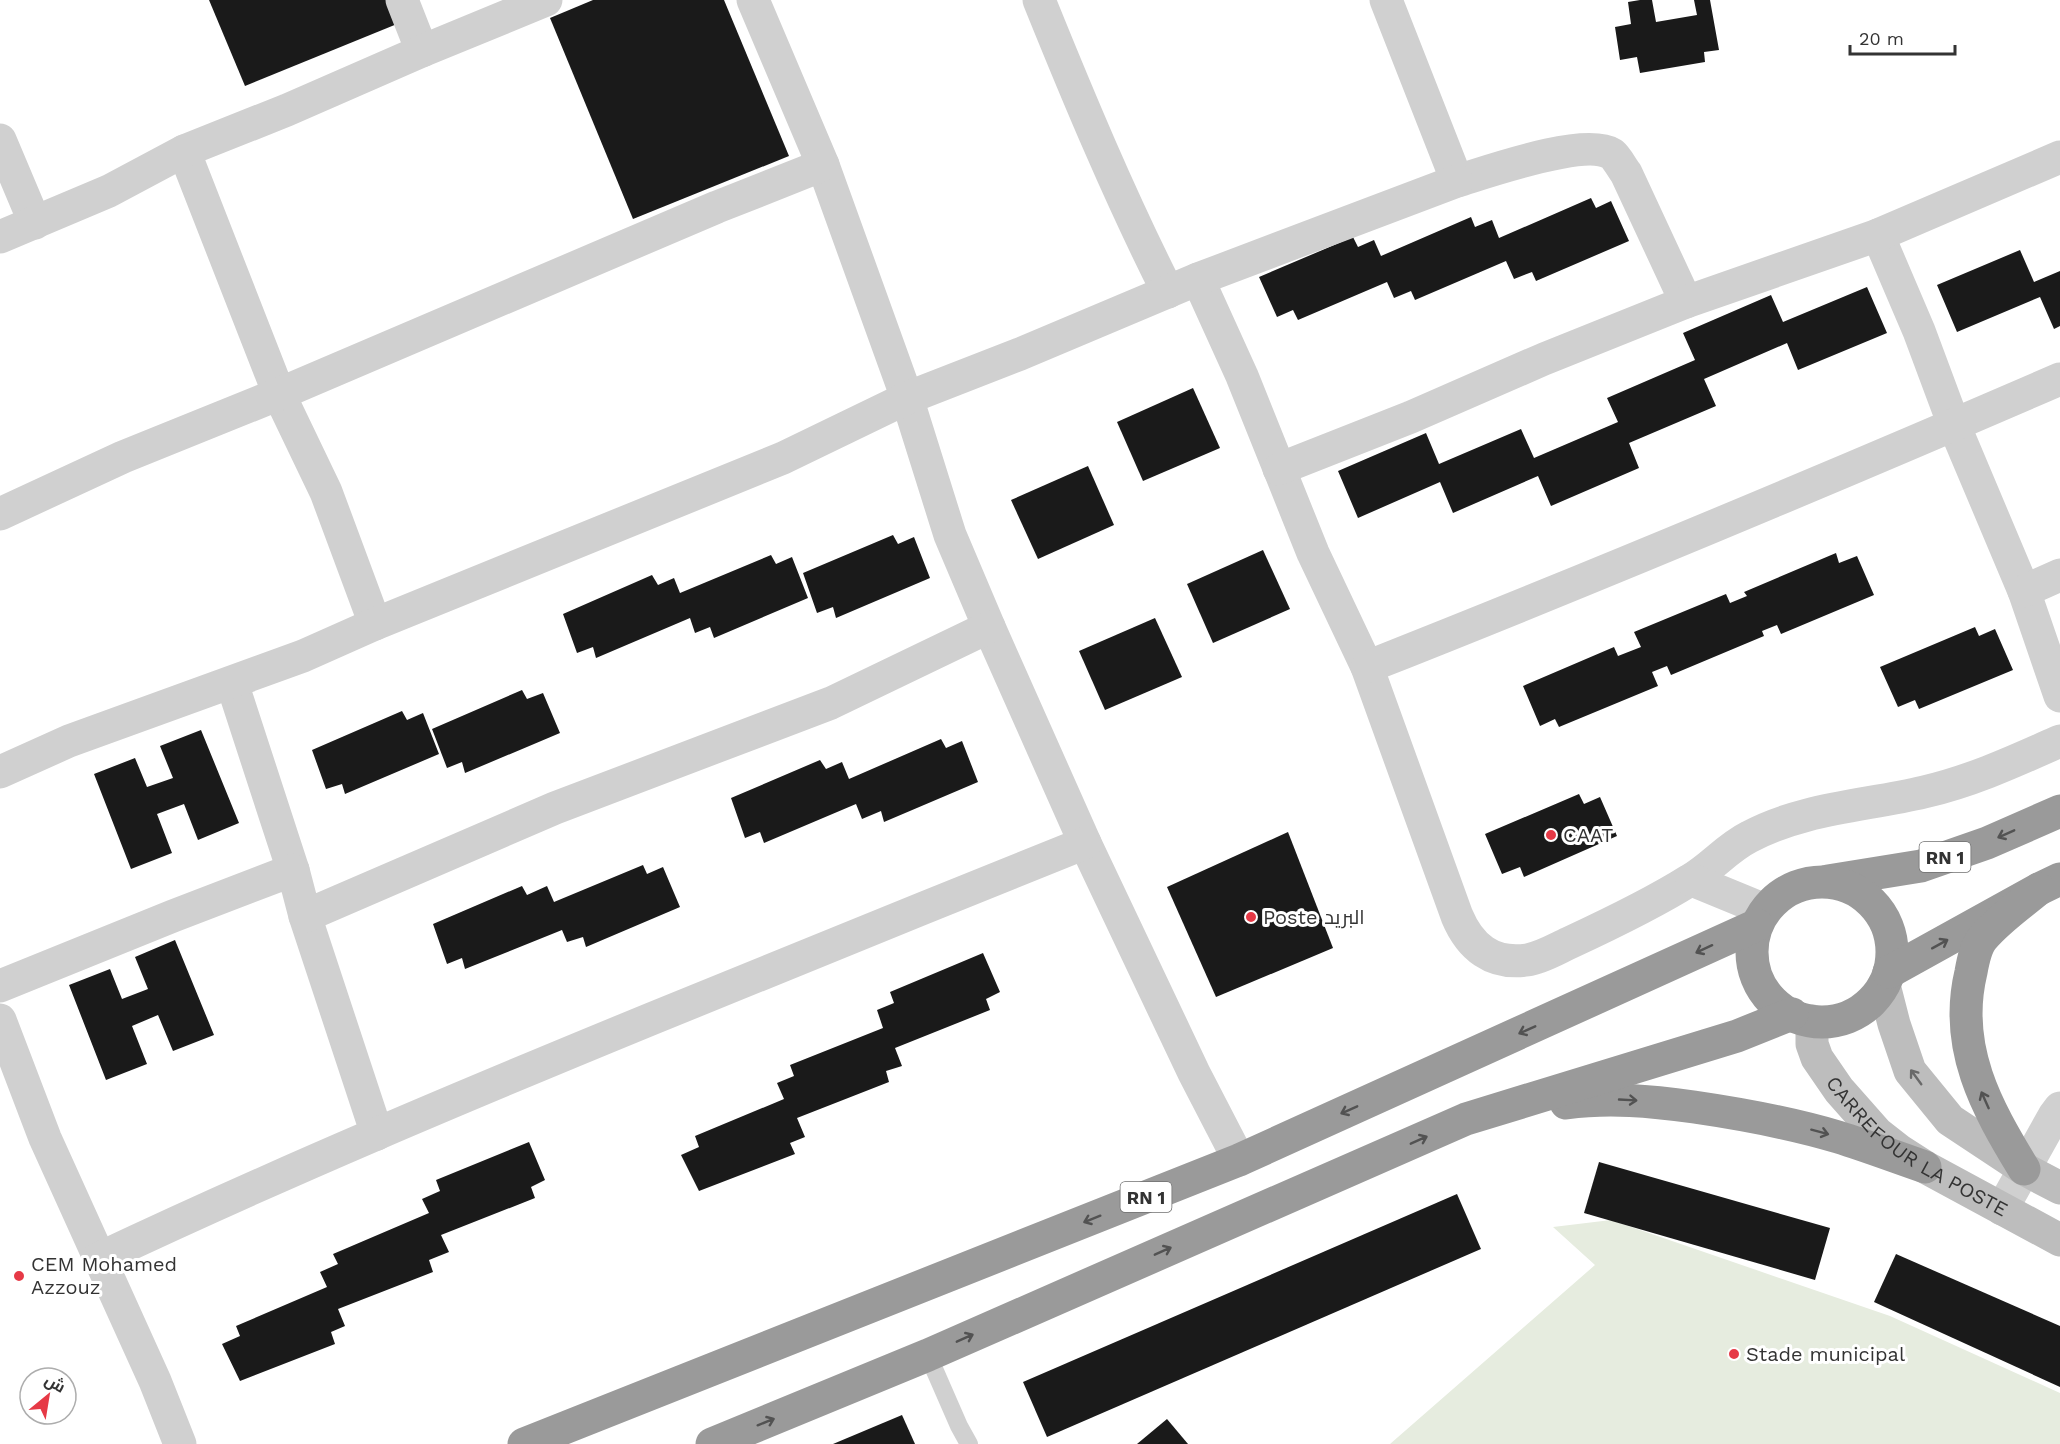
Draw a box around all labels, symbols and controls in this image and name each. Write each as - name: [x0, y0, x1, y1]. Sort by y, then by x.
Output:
- scale bar: [1850, 18, 1955, 56]
- text: 20 m: [1859, 28, 1904, 49]
- place label: CAAT: [1563, 823, 1613, 847]
- marker: CAAT: [1544, 828, 1558, 842]
- one-way arrow: [1998, 829, 2016, 841]
- road number: RN 1: [1920, 842, 1970, 872]
- place label: Poste البريد: [1263, 905, 1365, 929]
- marker: Poste البريد: [1244, 910, 1258, 924]
- one-way arrow: [1932, 937, 1949, 949]
- one-way arrow: [1696, 944, 1714, 956]
- one-way arrow: [1518, 1025, 1536, 1036]
- one-way arrow: [1910, 1070, 1922, 1086]
- street label: CARREFOUR LA POSTE: [1821, 1071, 2012, 1222]
- one-way arrow: [1979, 1091, 1991, 1109]
- one-way arrow: [1618, 1095, 1638, 1106]
- one-way arrow: [1340, 1106, 1358, 1117]
- one-way arrow: [1810, 1127, 1829, 1139]
- one-way arrow: [1409, 1134, 1428, 1145]
- road number: RN 1: [1120, 1182, 1172, 1212]
- one-way arrow: [1083, 1214, 1102, 1225]
- one-way arrow: [1154, 1245, 1172, 1257]
- place label: CEM Mohamed Azzouz: [31, 1252, 177, 1299]
- marker: CEM Mohamed Azzouz: [12, 1269, 26, 1283]
- one-way arrow: [956, 1332, 974, 1343]
- place label: Stade municipal: [1746, 1342, 1905, 1366]
- marker: Stade municipal: [1727, 1347, 1741, 1361]
- north arrow: [18, 1366, 78, 1426]
- text: ش: [42, 1370, 69, 1397]
- one-way arrow: [757, 1416, 775, 1427]

